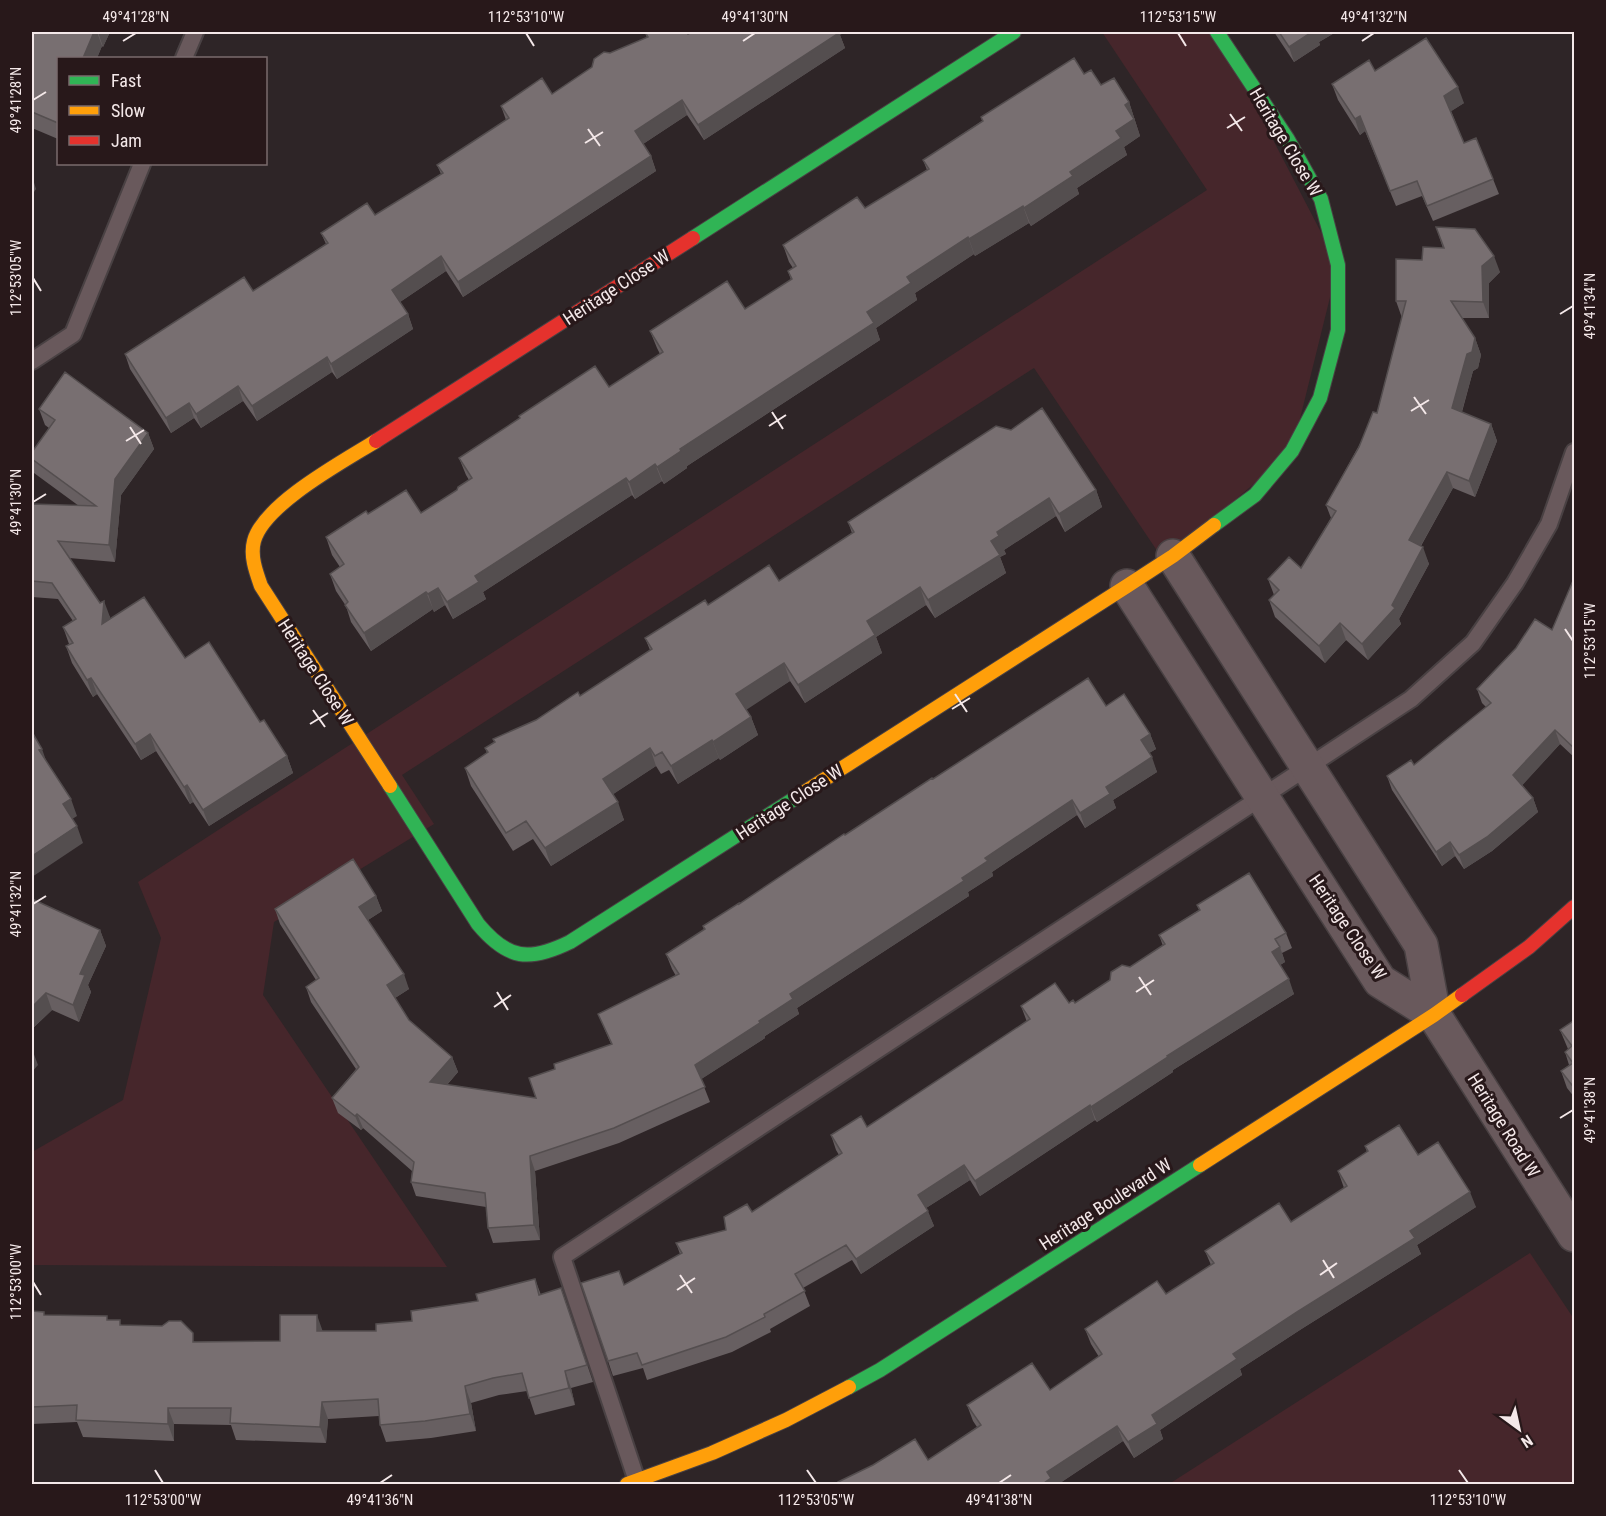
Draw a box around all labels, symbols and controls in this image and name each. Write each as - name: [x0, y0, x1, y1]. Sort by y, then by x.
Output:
- text: 49°41'28"N: [103, 8, 169, 26]
- text: 112°53'10"W: [488, 8, 565, 26]
- text: 49°41'30"N: [722, 8, 788, 26]
- text: 112°53'15"W: [1140, 8, 1217, 26]
- text: 49°41'32"N: [1341, 8, 1407, 26]
- legend: [57, 57, 267, 165]
- text: 49°41'28"N: [7, 67, 25, 133]
- text: Fast: [111, 70, 142, 91]
- street label: Heritage Close W: [1245, 84, 1327, 200]
- text: Slow: [111, 100, 146, 121]
- text: Jam: [111, 130, 142, 151]
- text: 112°53'05"W: [7, 239, 25, 316]
- street label: Heritage Close W: [559, 245, 673, 329]
- text: 49°41'34"N: [1581, 273, 1599, 339]
- text: 49°41'30"N: [7, 469, 25, 535]
- text: 112°53'15"W: [1581, 602, 1599, 679]
- street label: Heritage Close W: [274, 615, 358, 729]
- street label: Heritage Close W: [732, 760, 846, 844]
- street label: Heritage Close W: [1305, 870, 1391, 984]
- text: 49°41'32"N: [7, 871, 25, 937]
- street label: Heritage Road W: [1464, 1069, 1544, 1181]
- text: 49°41'38"N: [1581, 1077, 1599, 1143]
- street label: Heritage Boulevard W: [1035, 1153, 1175, 1254]
- text: 112°53'00"W: [7, 1243, 25, 1320]
- north arrow: [1489, 1399, 1549, 1459]
- text: N: [1518, 1431, 1536, 1452]
- text: 112°53'00"W: [125, 1491, 202, 1509]
- text: 49°41'36"N: [347, 1491, 413, 1509]
- text: 112°53'05"W: [778, 1491, 855, 1509]
- text: 49°41'38"N: [966, 1491, 1032, 1509]
- text: 112°53'10"W: [1430, 1491, 1507, 1509]

